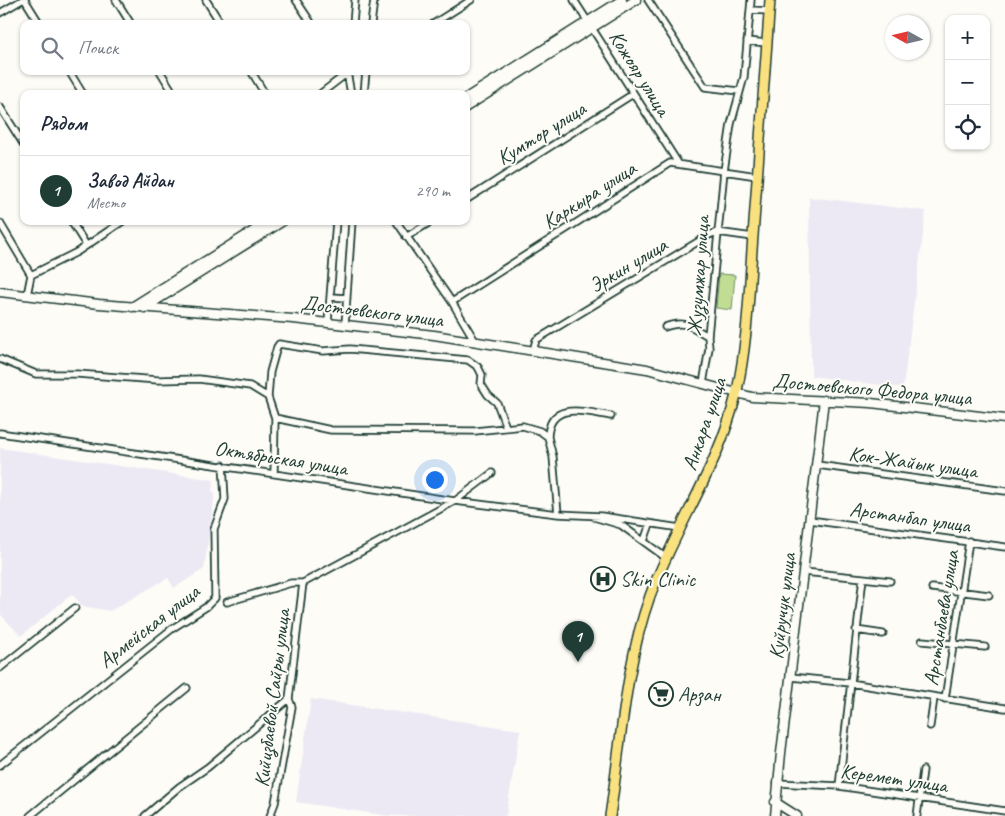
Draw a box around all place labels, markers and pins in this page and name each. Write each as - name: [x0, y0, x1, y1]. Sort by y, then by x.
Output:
- hospital icon: Skin Clinic: [590, 566, 616, 592]
- place label: Skin Clinic: [620, 566, 697, 592]
- pin: 1: [562, 621, 594, 662]
- supermarket icon: Арзан: [648, 681, 674, 707]
- place label: Арзан: [678, 681, 722, 707]

